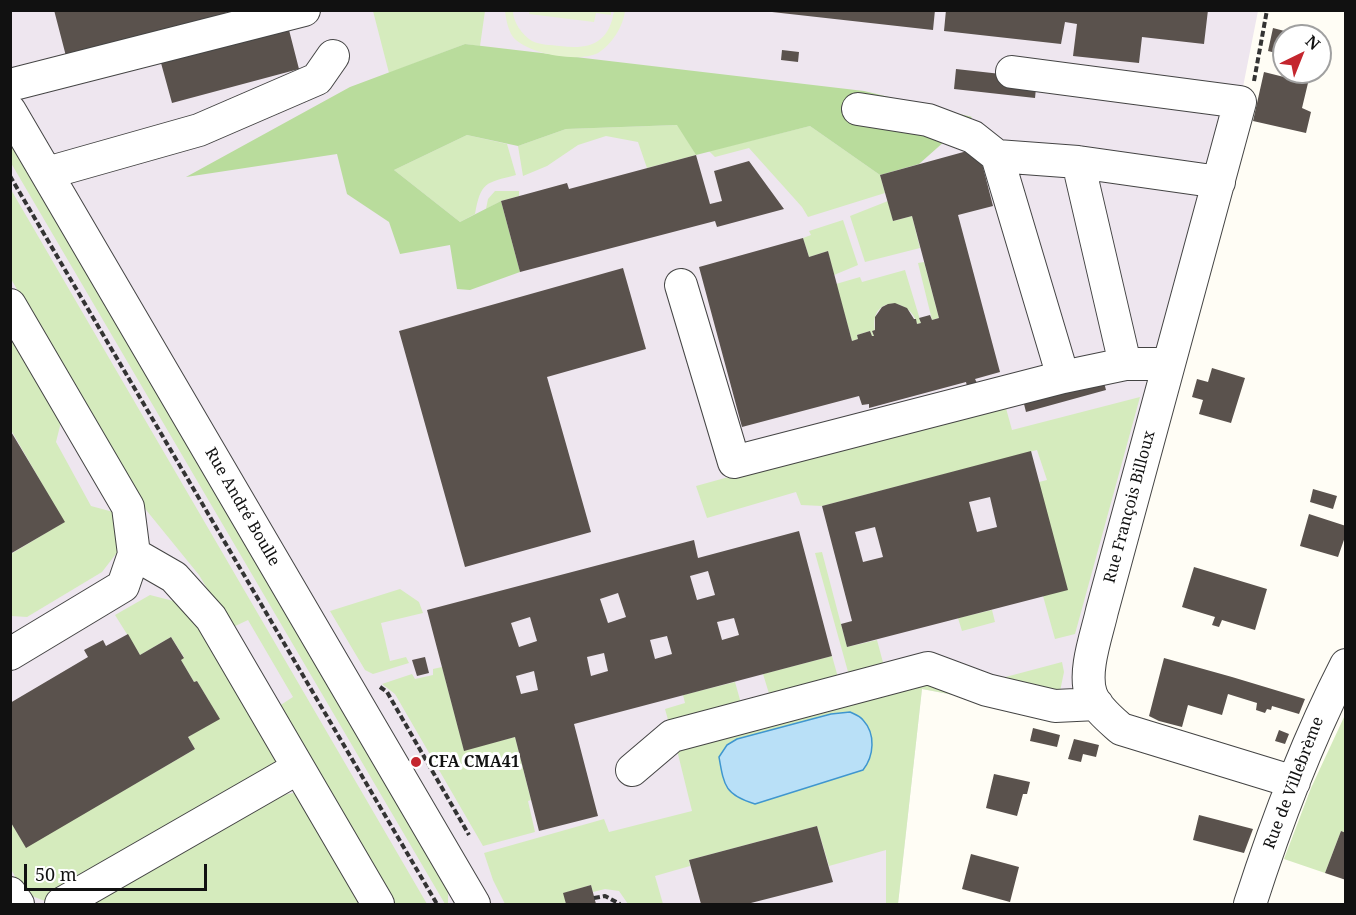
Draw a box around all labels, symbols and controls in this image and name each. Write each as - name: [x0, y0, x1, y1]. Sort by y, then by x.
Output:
- north arrow: [1272, 24, 1332, 84]
- text: N: [1301, 30, 1325, 55]
- street label: Rue François Billoux: [1100, 429, 1160, 585]
- street label: Rue André Boulle: [200, 444, 284, 570]
- street label: Rue de Villebrème: [1260, 714, 1328, 852]
- place label: CFA CMA41: [428, 752, 520, 772]
- marker: CFA CMA41: [409, 755, 423, 769]
- scale bar: [27, 852, 210, 890]
- text: 50 m: [35, 862, 77, 886]

